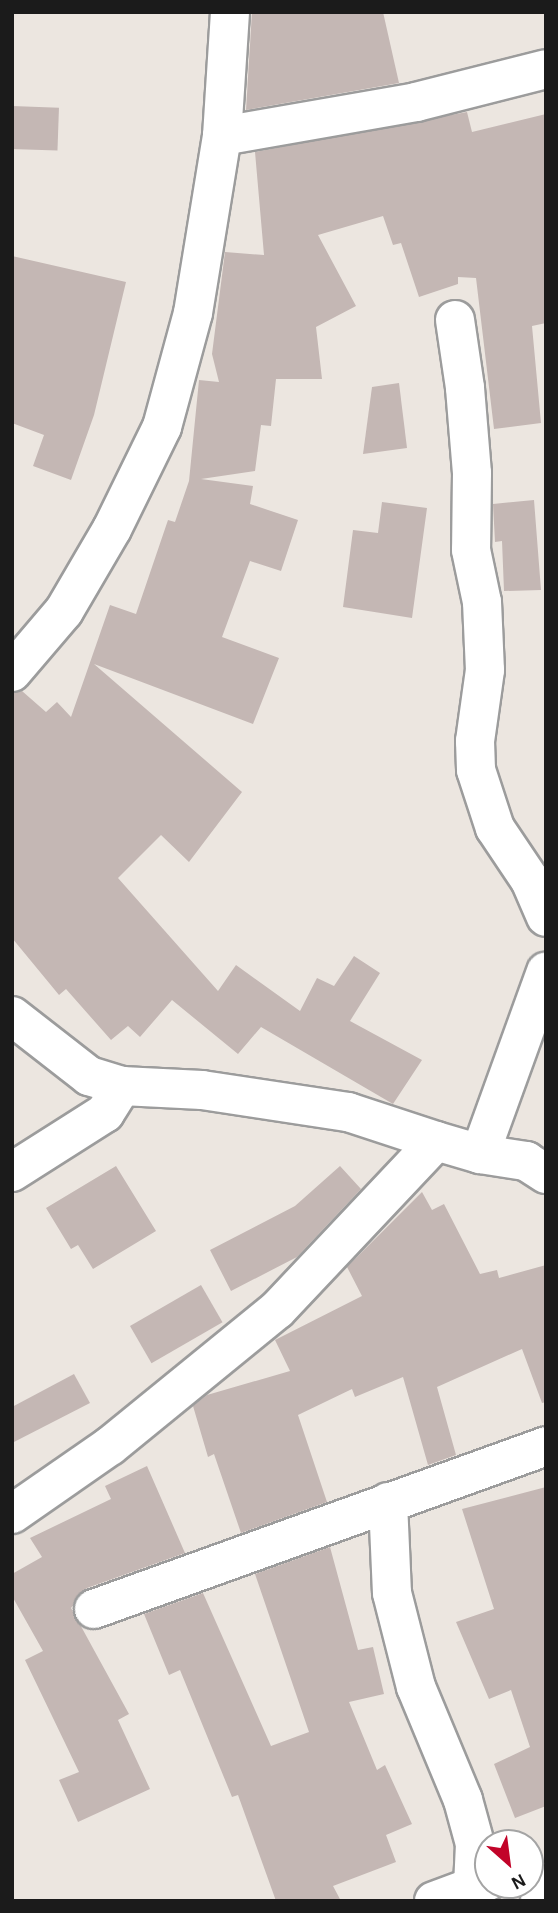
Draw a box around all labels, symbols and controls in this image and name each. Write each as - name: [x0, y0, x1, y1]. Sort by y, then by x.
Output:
- north arrow: [474, 1829, 544, 1899]
- text: N: [508, 1870, 528, 1893]

